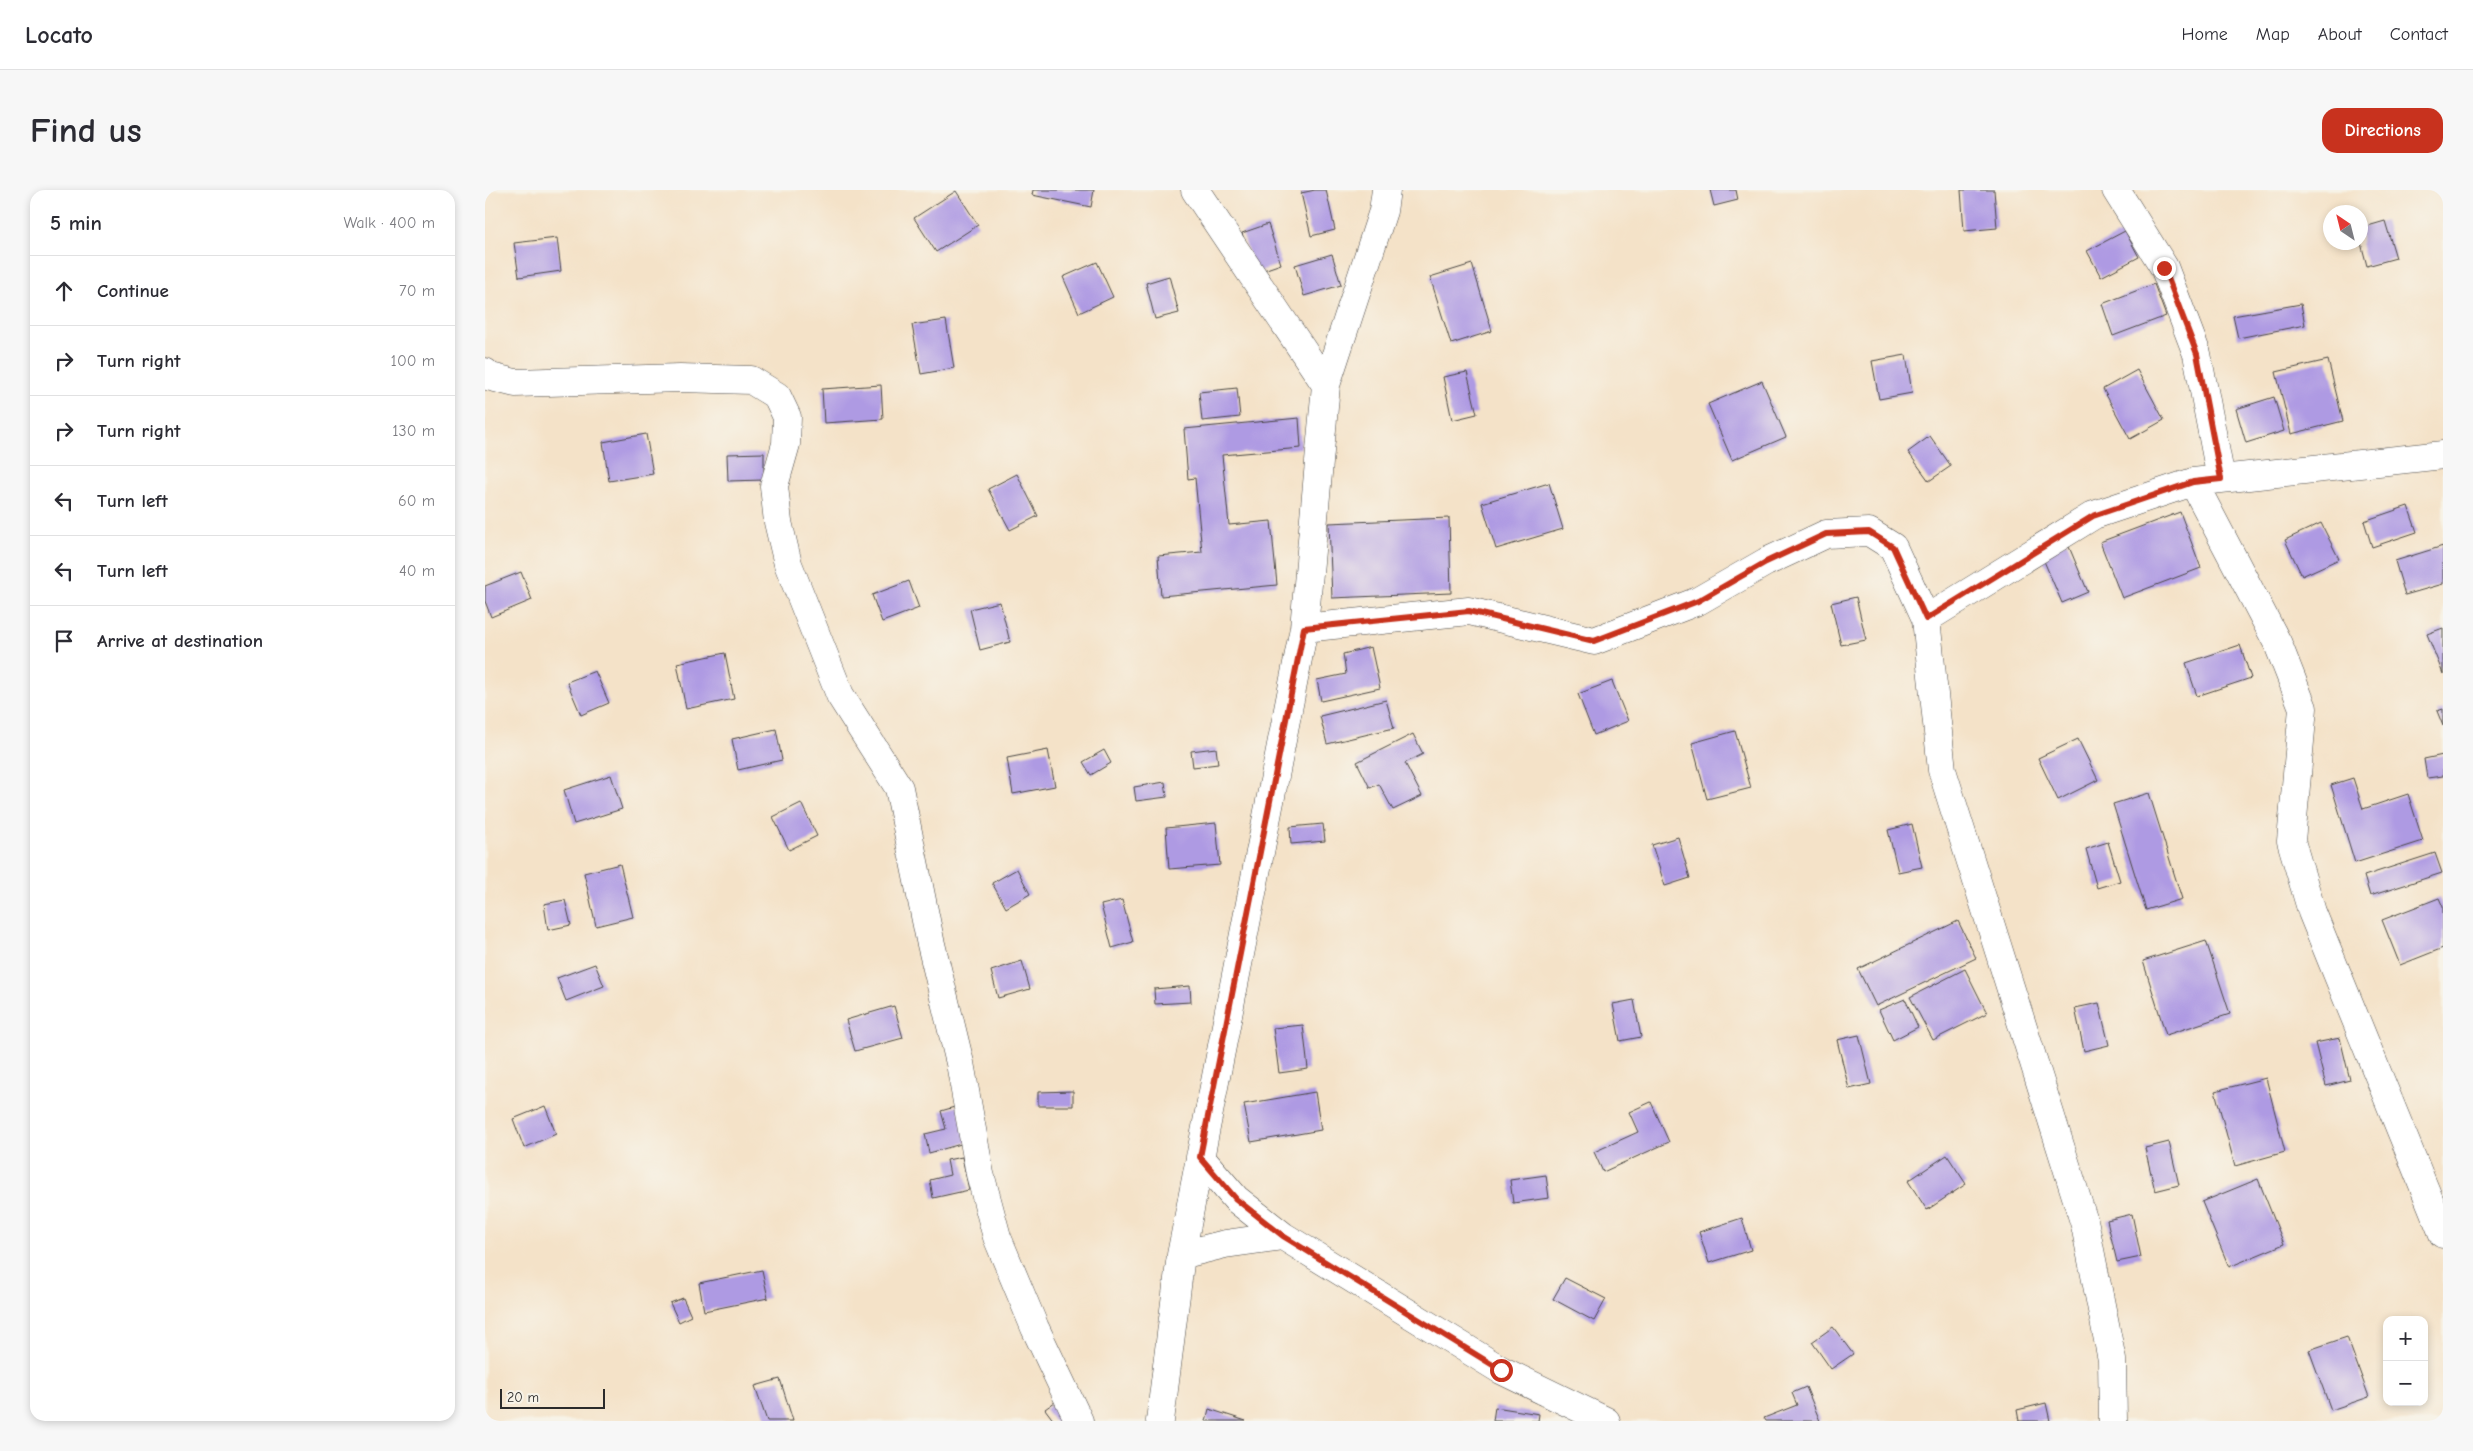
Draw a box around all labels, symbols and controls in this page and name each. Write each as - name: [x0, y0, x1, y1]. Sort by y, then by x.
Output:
- text: Locato: [25, 21, 93, 49]
- text: Home: [2181, 24, 2228, 45]
- text: Map: [2256, 24, 2290, 45]
- text: About: [2318, 24, 2362, 45]
- text: Contact: [2390, 24, 2448, 45]
- button: Directions: [2322, 108, 2443, 153]
- text: Find us: [30, 110, 142, 151]
- north arrow: [2323, 205, 2368, 250]
- text: 5 min: [50, 211, 102, 235]
- text: Walk · 400 m: [343, 214, 435, 232]
- route end: [2153, 257, 2176, 280]
- icon: ahead: [50, 277, 78, 305]
- text: Continue: [97, 280, 169, 302]
- text: 70 m: [399, 282, 435, 300]
- icon: right: [50, 347, 78, 375]
- text: Turn right: [97, 350, 181, 372]
- text: 100 m: [391, 352, 435, 370]
- icon: right: [50, 417, 78, 445]
- text: Turn right: [97, 420, 181, 442]
- text: 130 m: [392, 422, 435, 440]
- icon: left: [50, 487, 78, 515]
- text: Turn left: [97, 490, 168, 512]
- text: 60 m: [398, 492, 435, 510]
- icon: left: [50, 557, 78, 585]
- text: Turn left: [97, 560, 168, 582]
- text: 40 m: [399, 562, 435, 580]
- icon: arrive: [50, 627, 78, 655]
- text: Arrive at destination: [97, 630, 263, 652]
- map controls: [2383, 1316, 2428, 1406]
- button: +: [2383, 1316, 2428, 1361]
- route start: [1490, 1359, 1513, 1382]
- button: −: [2383, 1361, 2428, 1406]
- scale bar: [500, 1386, 605, 1409]
- text: 20 m: [507, 1389, 539, 1406]

